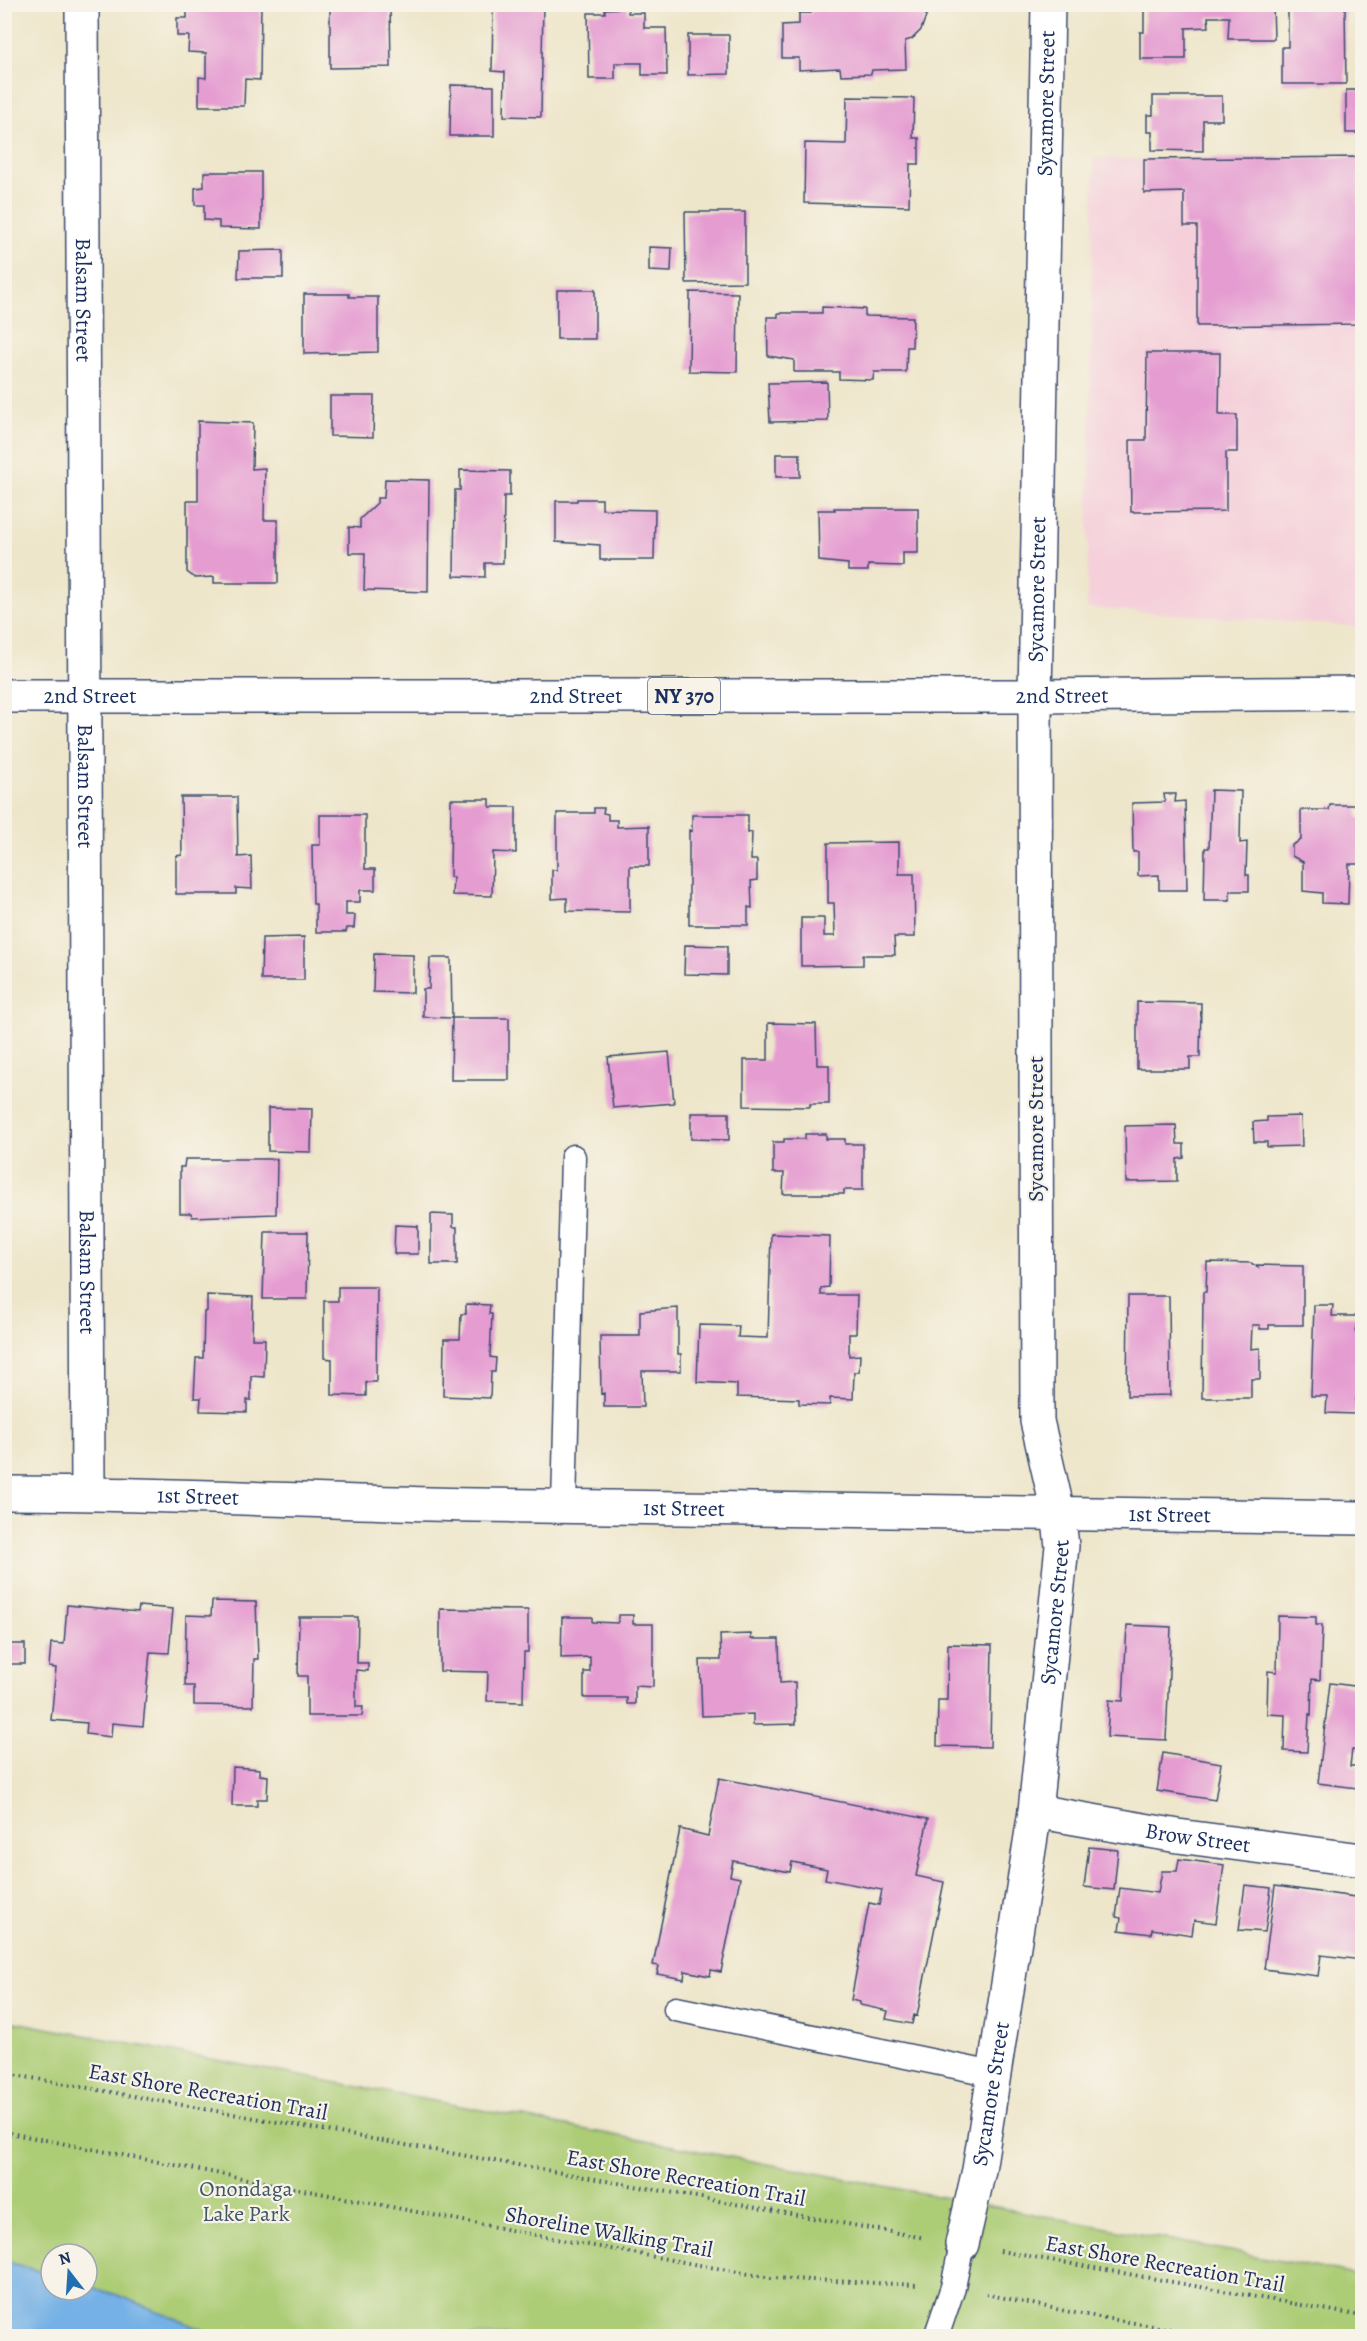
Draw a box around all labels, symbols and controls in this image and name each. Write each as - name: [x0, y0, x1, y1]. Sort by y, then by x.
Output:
- street label: Sycamore Street: [1030, 30, 1063, 177]
- street label: Balsam Street: [68, 238, 98, 362]
- street label: Sycamore Street: [1021, 516, 1053, 663]
- road number: NY 370: [648, 678, 720, 714]
- street label: 2nd Street: [1016, 680, 1109, 711]
- street label: 2nd Street: [44, 681, 136, 711]
- street label: 2nd Street: [530, 681, 622, 711]
- street label: Balsam Street: [70, 724, 100, 848]
- street label: Sycamore Street: [1021, 1056, 1051, 1202]
- street label: Balsam Street: [72, 1210, 102, 1334]
- street label: 1st Street: [157, 1480, 240, 1513]
- street label: 1st Street: [643, 1493, 725, 1524]
- street label: 1st Street: [1128, 1499, 1211, 1530]
- street label: Sycamore Street: [1033, 1538, 1077, 1686]
- street label: Brow Street: [1143, 1816, 1252, 1860]
- street label: Sycamore Street: [965, 2019, 1017, 2168]
- street label: East Shore Recreation Trail: [86, 2056, 330, 2128]
- street label: East Shore Recreation Trail: [564, 2142, 808, 2214]
- park label: Onondaga Lake Park: [199, 2174, 293, 2229]
- street label: Shoreline Walking Trail: [503, 2199, 715, 2265]
- street label: East Shore Recreation Trail: [1043, 2228, 1287, 2300]
- north arrow: [39, 2242, 99, 2302]
- text: N: [56, 2246, 74, 2271]

